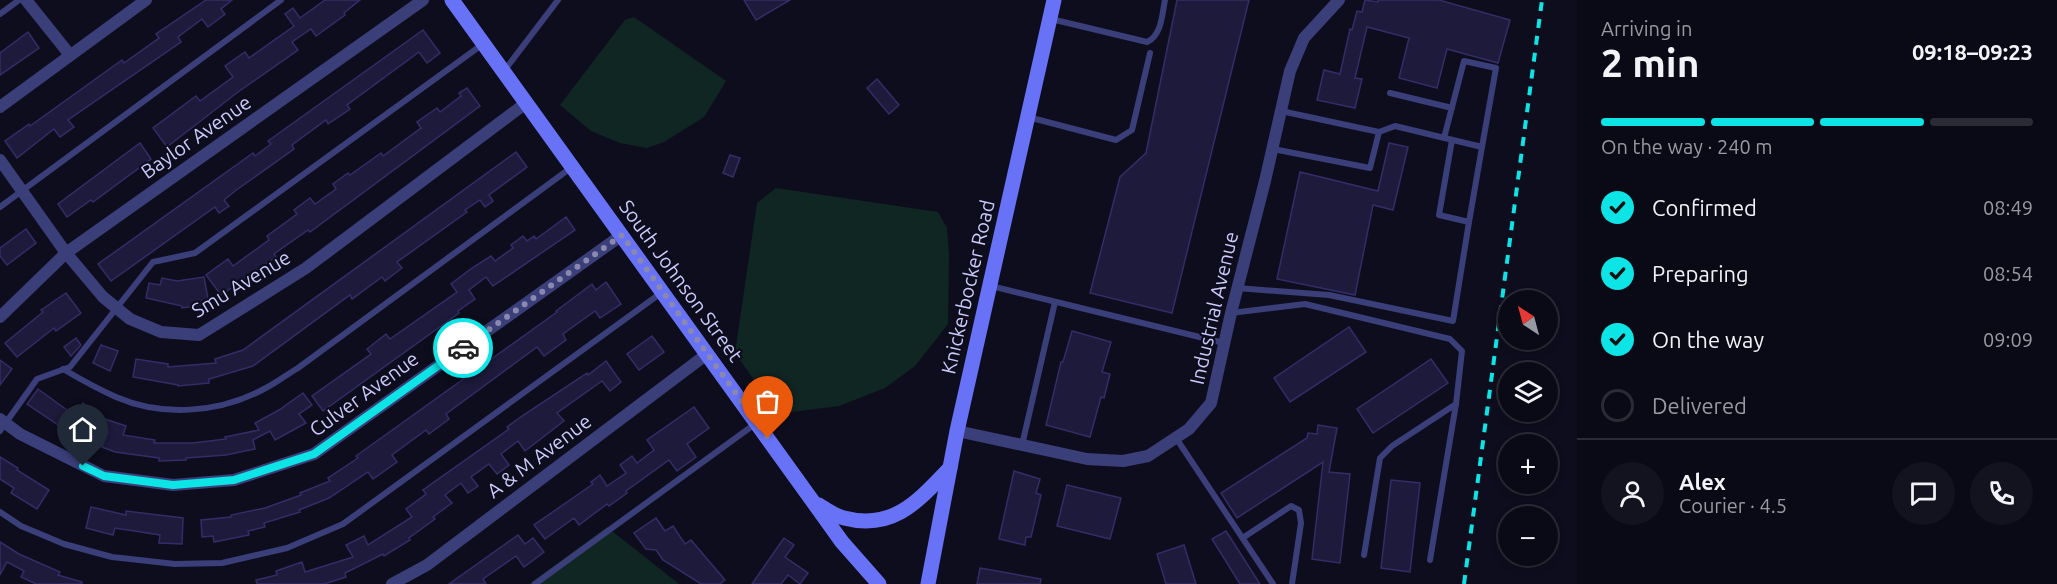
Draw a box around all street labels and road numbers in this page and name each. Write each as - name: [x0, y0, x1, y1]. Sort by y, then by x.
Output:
- street label: Baylor Avenue: [136, 90, 255, 183]
- street label: South Johnson Street: [615, 195, 748, 366]
- street label: Knickerbocker Road: [936, 198, 999, 376]
- street label: Industrial Avenue: [1185, 229, 1242, 387]
- street label: Smu Avenue: [187, 245, 294, 322]
- street label: Culver Avenue: [305, 346, 423, 441]
- street label: A & M Avenue: [482, 409, 595, 502]

